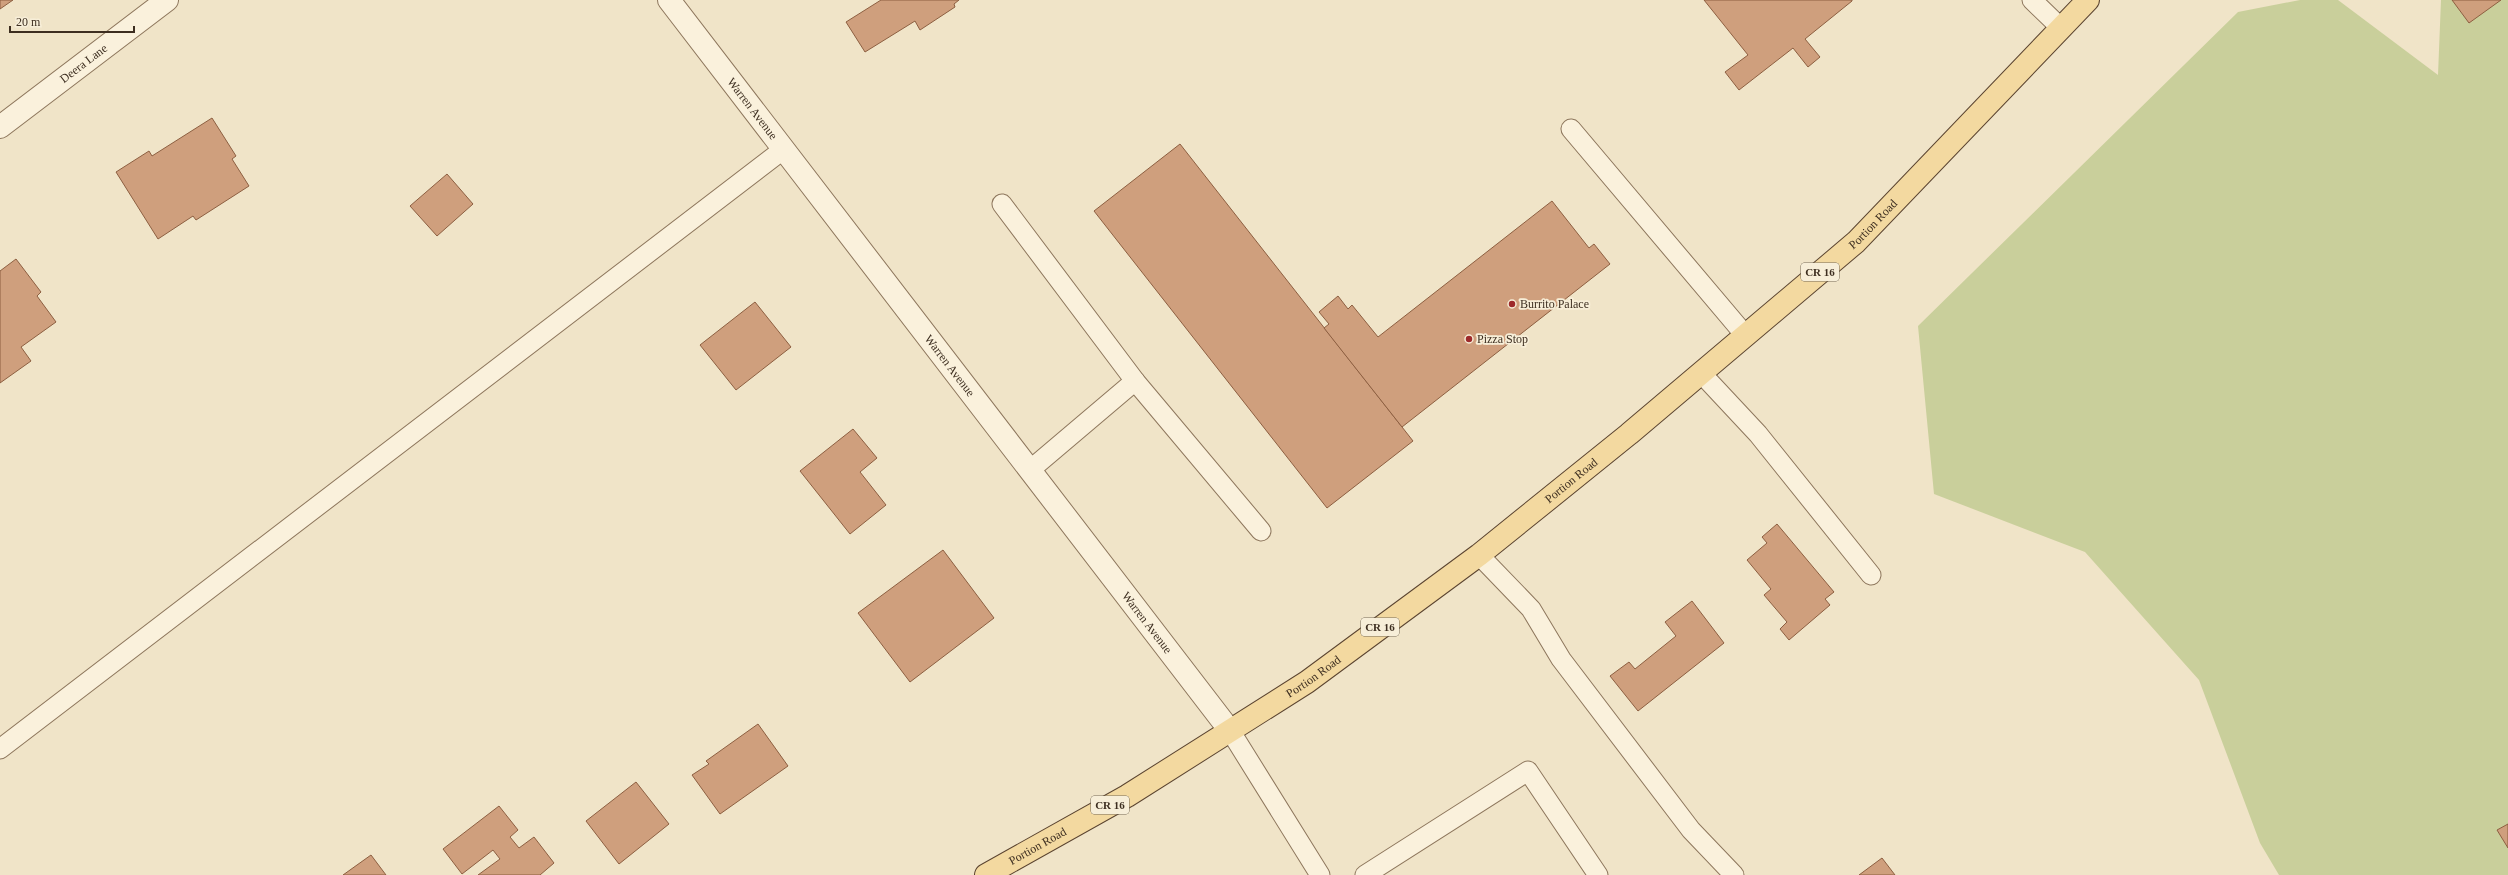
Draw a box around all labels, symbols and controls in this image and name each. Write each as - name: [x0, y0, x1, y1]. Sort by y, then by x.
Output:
- scale bar: [10, 8, 134, 34]
- text: 20 m: [16, 15, 41, 29]
- street label: Deera Lane: [57, 41, 110, 86]
- street label: Warren Avenue: [724, 75, 780, 142]
- street label: Portion Road: [1846, 196, 1900, 252]
- road number: CR 16: [1801, 263, 1839, 281]
- place label: Burrito Palace: [1520, 297, 1589, 311]
- marker: Burrito Palace: [1507, 299, 1517, 309]
- street label: Warren Avenue: [922, 332, 978, 399]
- place label: Pizza Stop: [1477, 332, 1528, 346]
- marker: Pizza Stop: [1464, 334, 1474, 344]
- street label: Portion Road: [1542, 455, 1600, 506]
- street label: Warren Avenue: [1119, 589, 1175, 656]
- road number: CR 16: [1361, 618, 1399, 636]
- street label: Portion Road: [1283, 653, 1343, 701]
- road number: CR 16: [1091, 796, 1129, 814]
- street label: Portion Road: [1006, 824, 1069, 868]

